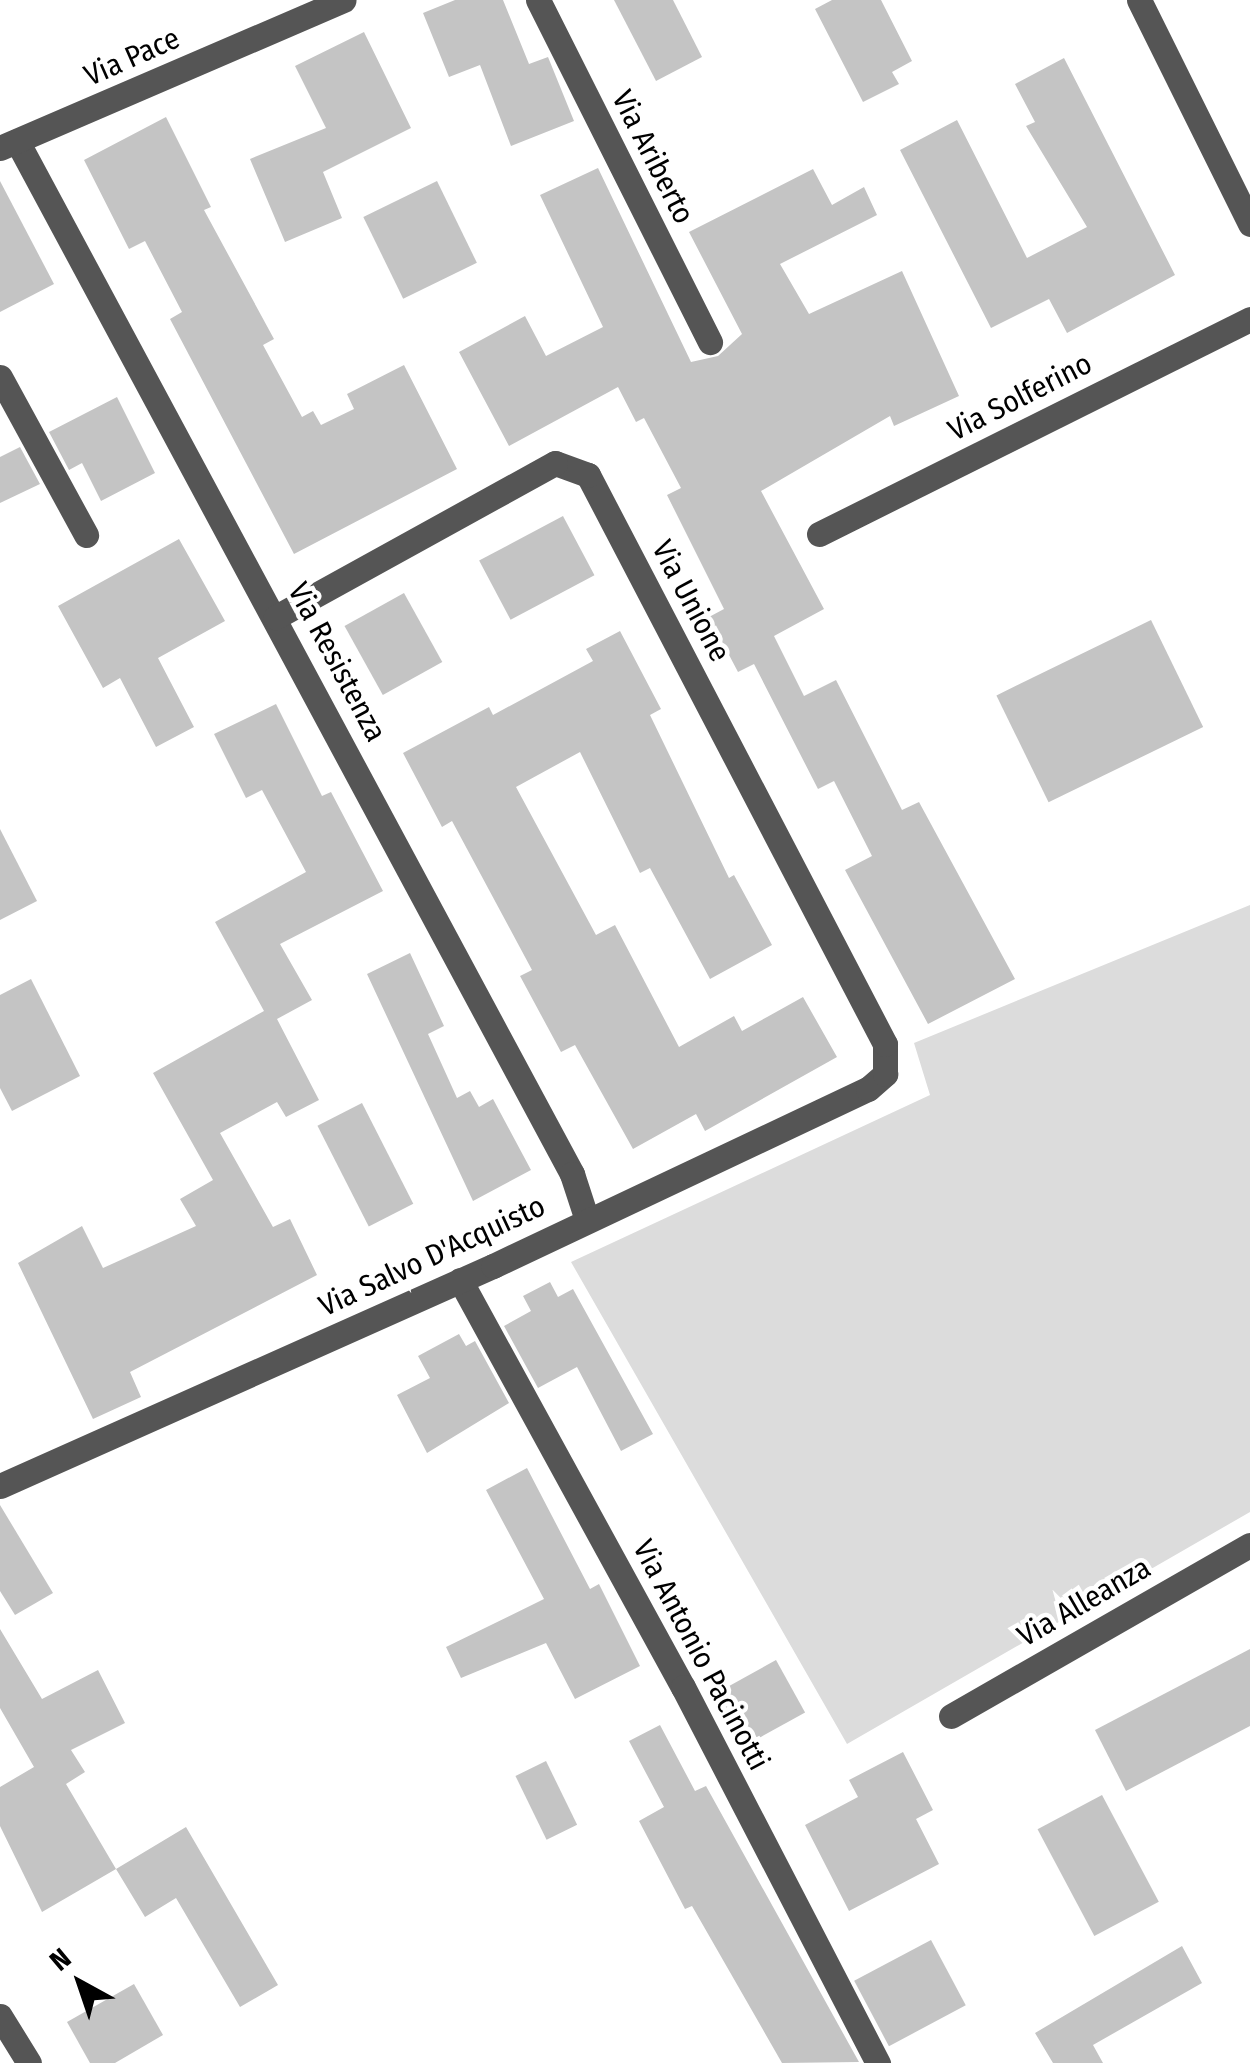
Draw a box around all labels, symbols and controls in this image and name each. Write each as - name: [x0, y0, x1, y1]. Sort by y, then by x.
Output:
- street label: Via Pace: [79, 20, 185, 94]
- street label: Via Ariberto: [604, 84, 702, 230]
- street label: Via Solferino: [942, 345, 1098, 449]
- street label: Via Unione: [644, 534, 738, 668]
- street label: Via Resistenza: [280, 576, 394, 748]
- street label: Via Salvo D'Acquisto: [313, 1188, 551, 1324]
- street label: Via Antonio Pacinotti: [625, 1534, 777, 1776]
- street label: Via Alleanza: [1011, 1550, 1157, 1654]
- north arrow: [30, 1933, 130, 2033]
- text: N: [43, 1942, 77, 1978]

